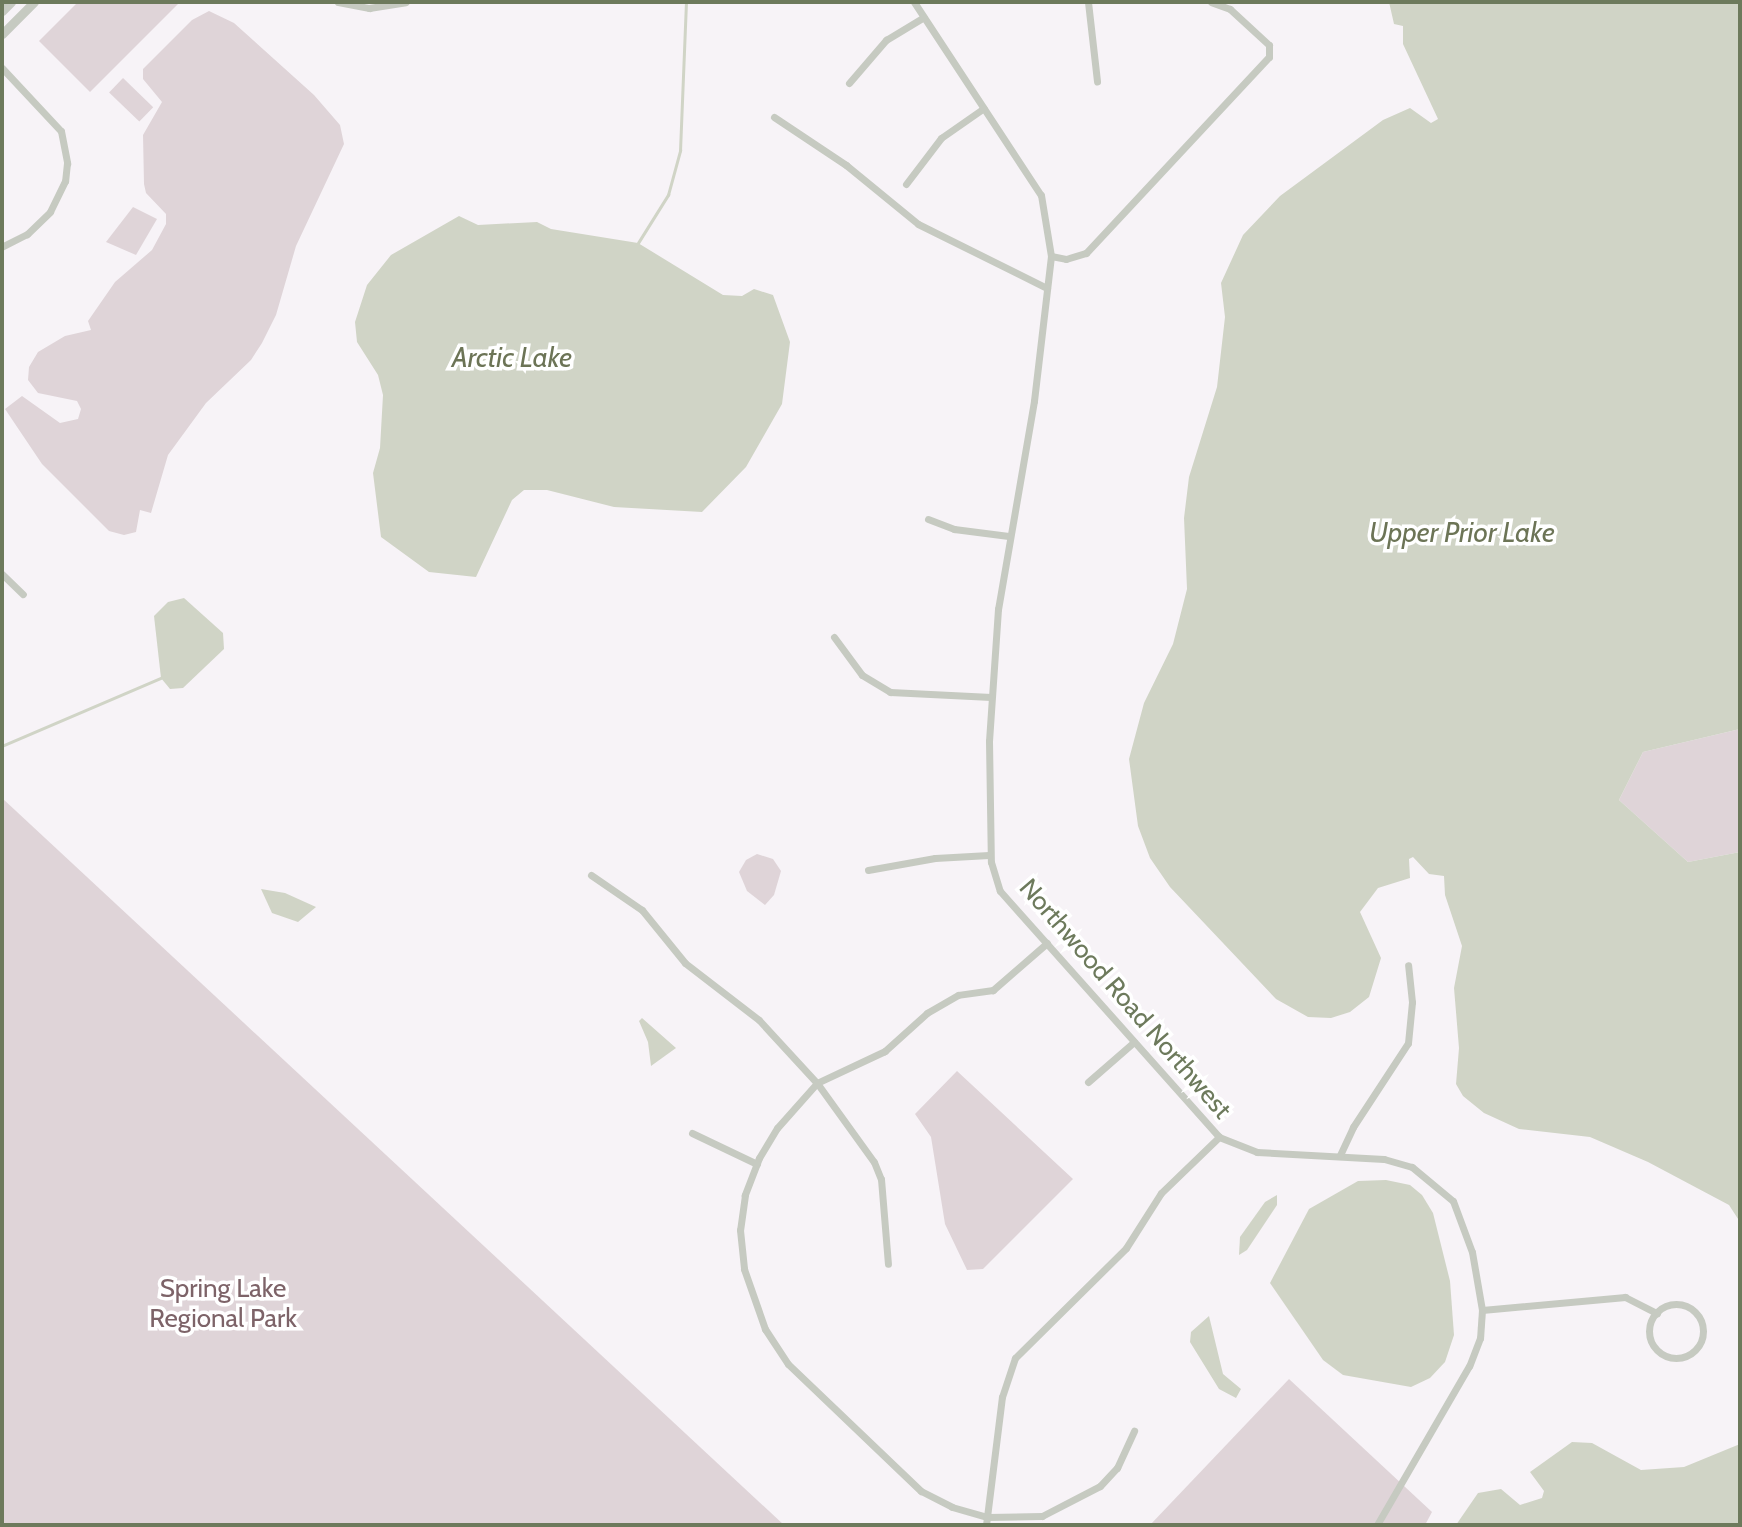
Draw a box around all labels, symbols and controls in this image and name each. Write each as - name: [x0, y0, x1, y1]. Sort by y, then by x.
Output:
- water label: Arctic Lake: [452, 340, 572, 374]
- water label: Upper Prior Lake: [1369, 515, 1555, 549]
- street label: Northwood Road Northwest: [1012, 873, 1238, 1125]
- park label: Spring Lake Regional Park: [149, 1273, 297, 1334]

